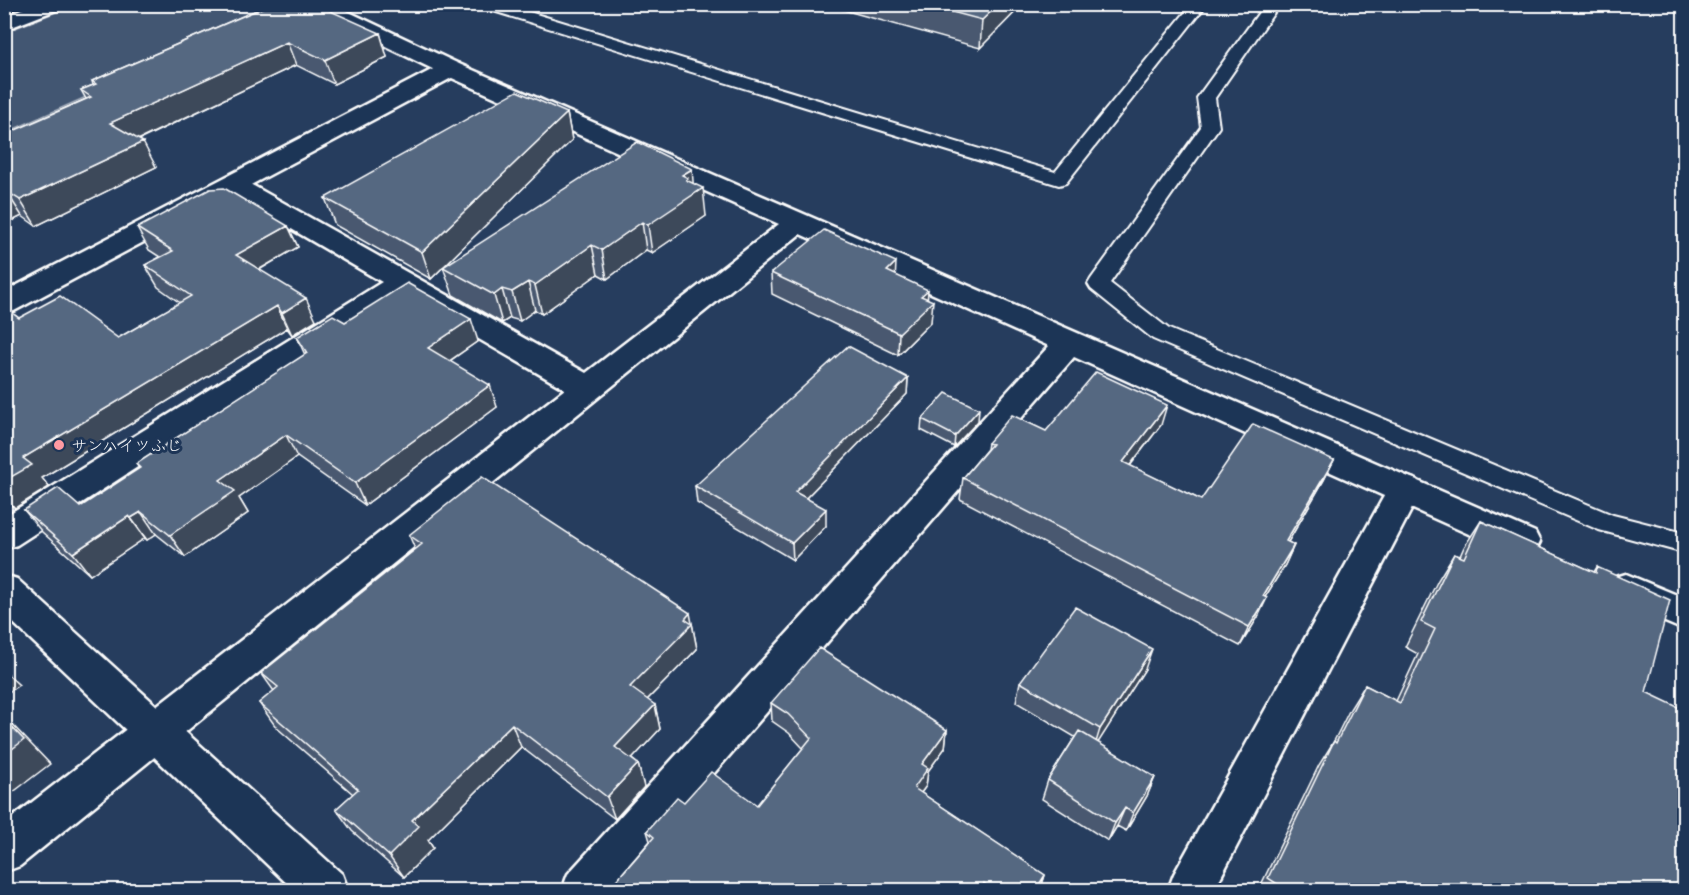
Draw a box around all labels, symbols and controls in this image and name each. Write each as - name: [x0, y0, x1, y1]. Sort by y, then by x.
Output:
- place label: サンハイツふじ: [71, 431, 182, 460]
- marker: サンハイツふじ: [52, 438, 66, 452]

